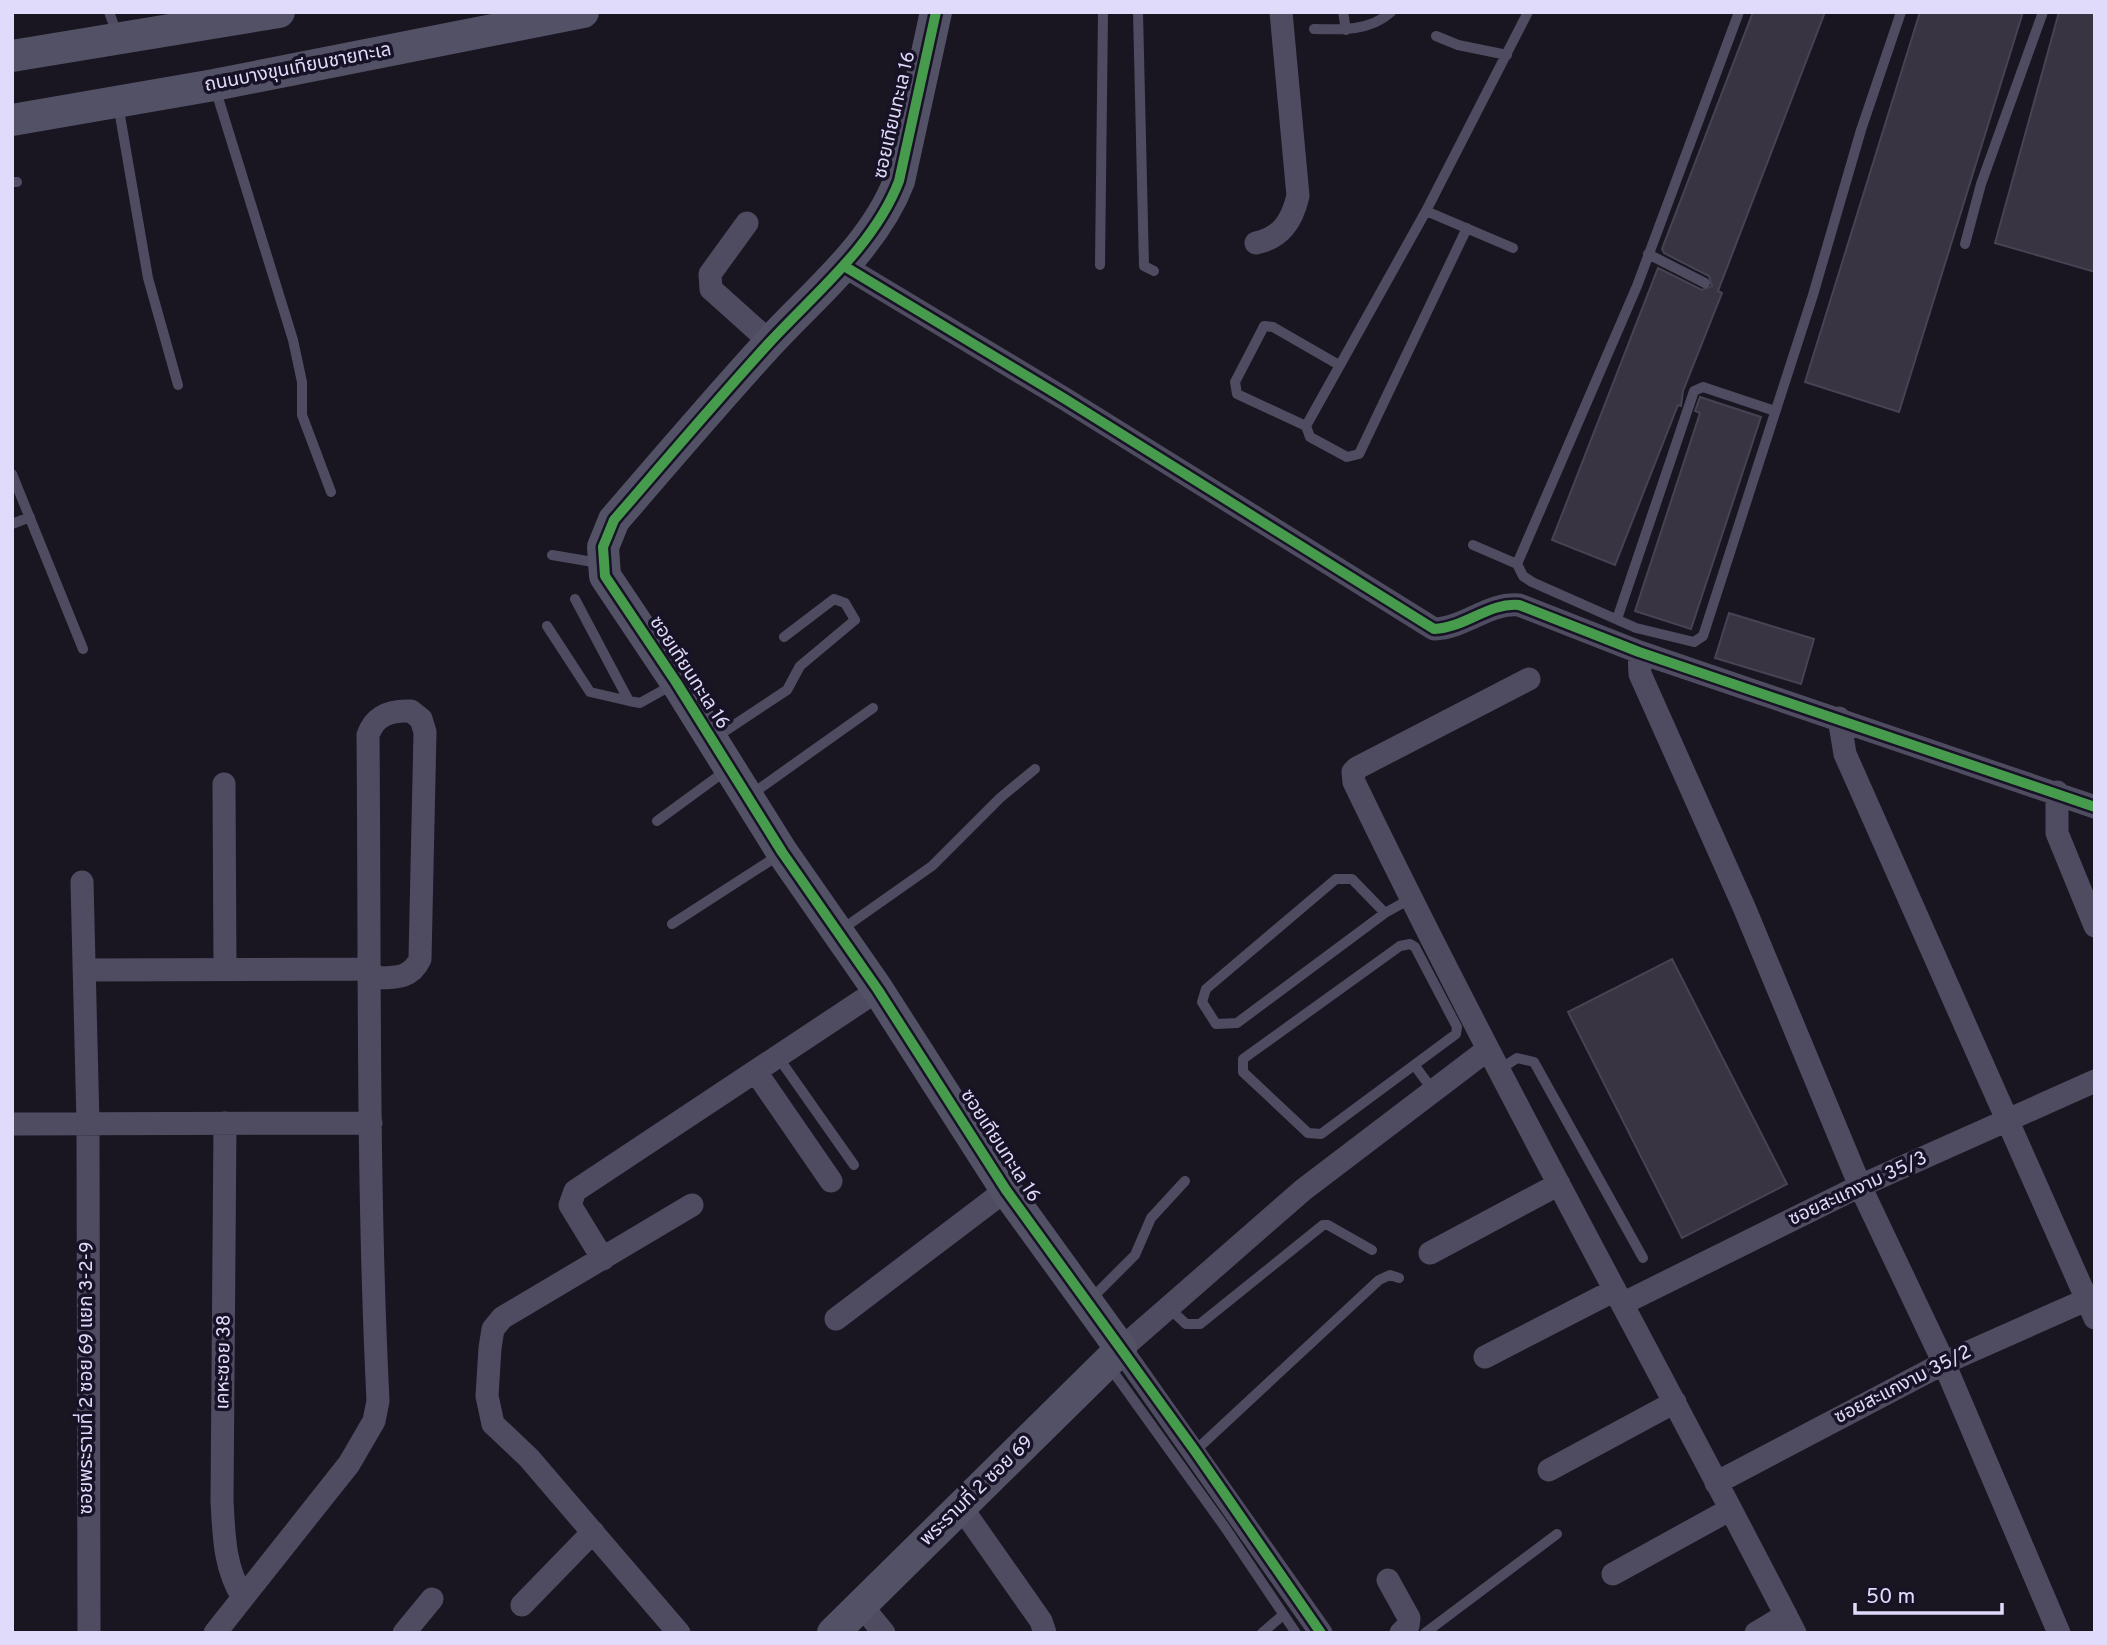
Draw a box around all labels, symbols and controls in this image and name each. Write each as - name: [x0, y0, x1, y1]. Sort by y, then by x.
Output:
- street label: ถนนบางขุนเทียนชายทะเล: [202, 38, 394, 98]
- street label: ซอยเทียนทะเล 16: [869, 49, 921, 181]
- street label: ซอยเทียนทะเล 16: [644, 612, 734, 734]
- street label: ซอยเทียนทะเล 16: [955, 1085, 1045, 1207]
- street label: ซอยสะแกงาม 35/3: [1785, 1146, 1931, 1232]
- street label: ซอยพระรามที่ 2 ซอย 69 แยก 3-2-9: [72, 1242, 99, 1515]
- street label: เคหะซอย 38: [211, 1314, 237, 1410]
- street label: ซอยสะแกงาม 35/2: [1831, 1340, 1975, 1430]
- street label: พระรามที่ 2 ซอย 69: [913, 1428, 1039, 1551]
- scale bar: [1855, 1572, 2002, 1616]
- text: 50 m: [1866, 1584, 1915, 1611]

